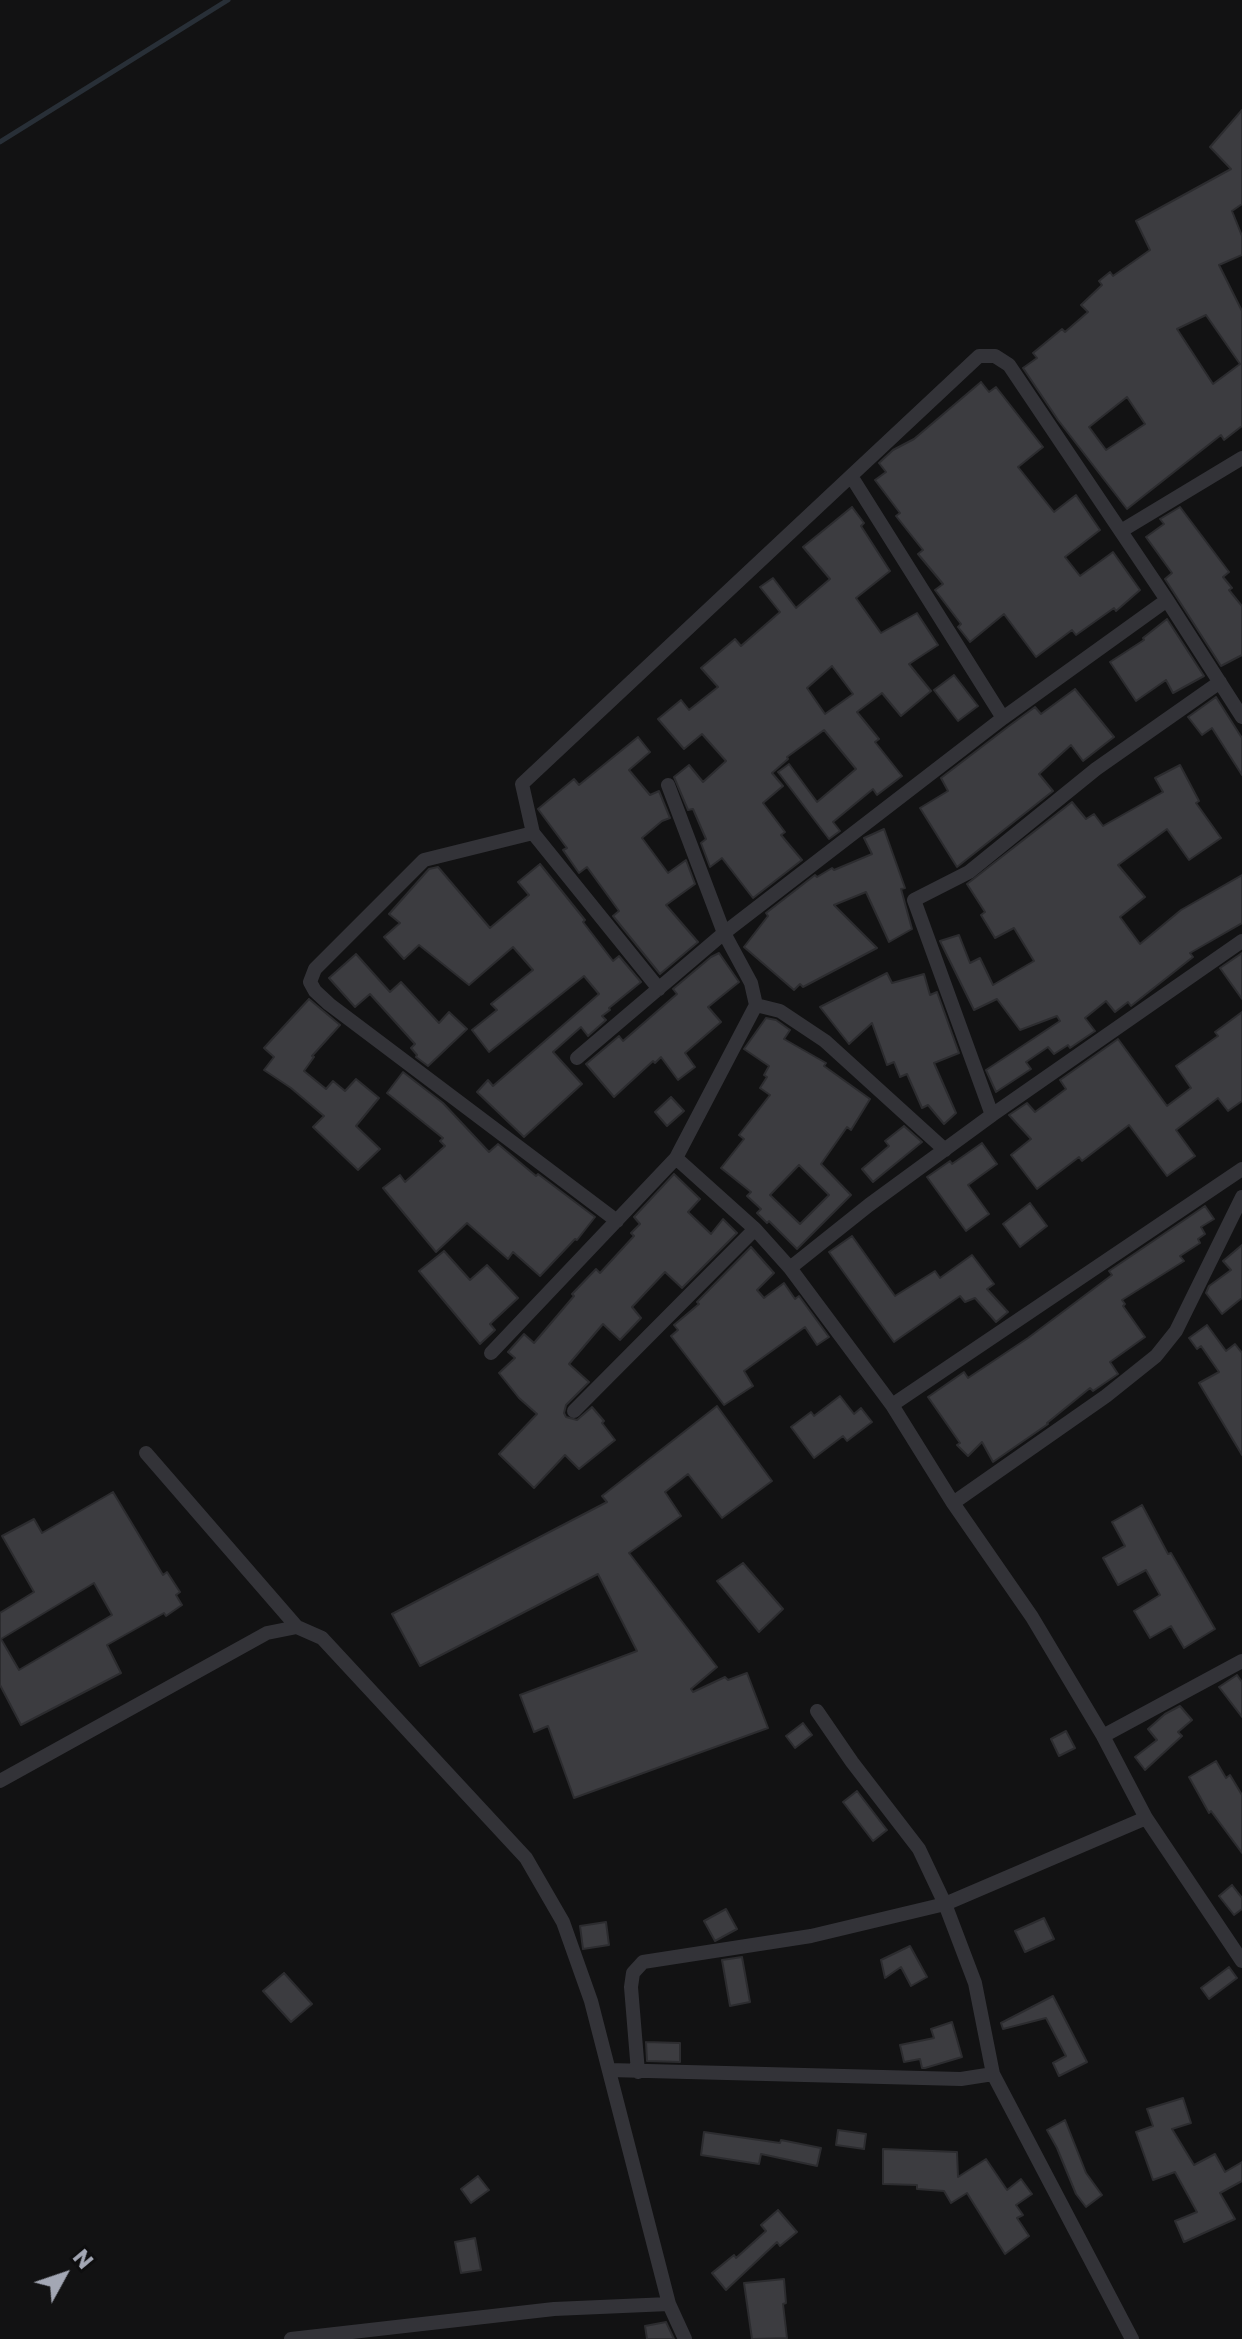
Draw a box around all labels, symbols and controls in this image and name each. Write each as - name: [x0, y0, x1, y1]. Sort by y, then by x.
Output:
- north arrow: [24, 2235, 104, 2315]
- text: N: [66, 2243, 100, 2276]

